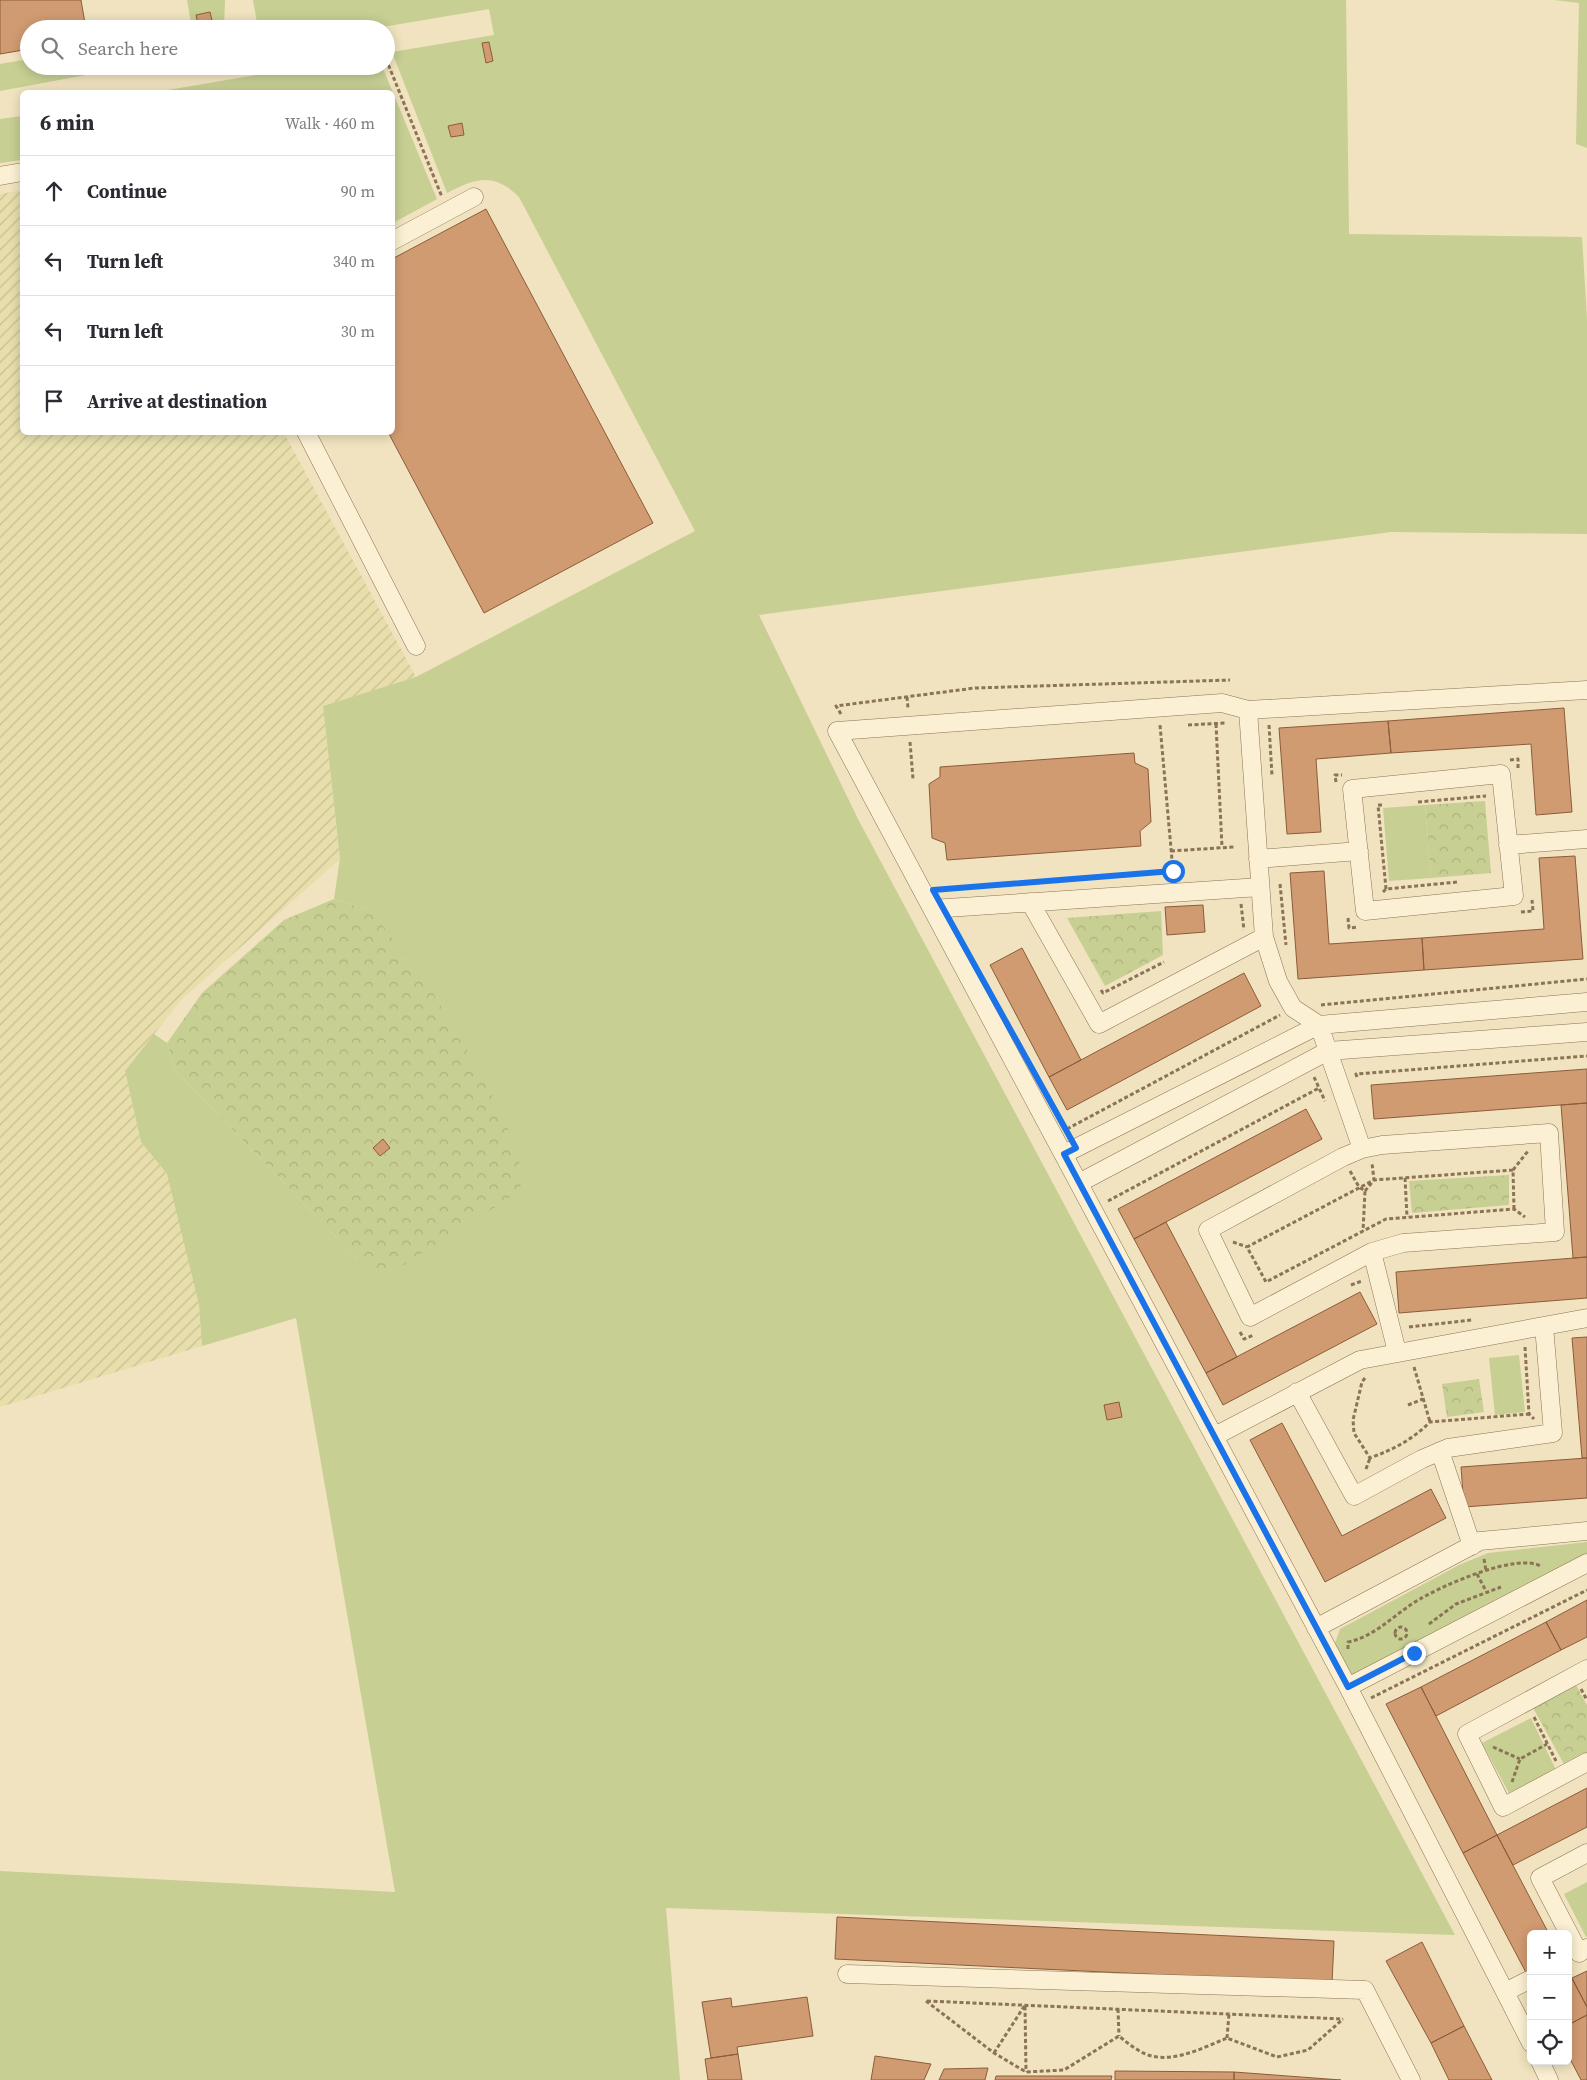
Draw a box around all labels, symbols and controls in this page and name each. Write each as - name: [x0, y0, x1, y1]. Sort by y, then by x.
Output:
- search box: [20, 20, 395, 75]
- icon: search: [38, 34, 66, 62]
- text: Search here: [78, 35, 178, 61]
- text: 6 min: [40, 108, 95, 137]
- text: Walk · 460 m: [285, 112, 375, 134]
- icon: ahead: [40, 177, 68, 205]
- text: Continue: [87, 178, 167, 204]
- text: 90 m: [341, 180, 375, 202]
- icon: left: [40, 247, 68, 275]
- text: Turn left: [87, 248, 163, 274]
- text: 340 m: [333, 250, 375, 272]
- icon: left: [40, 317, 68, 345]
- text: Turn left: [87, 318, 163, 344]
- text: 30 m: [341, 320, 375, 342]
- icon: arrive: [40, 387, 68, 415]
- text: Arrive at destination: [87, 388, 267, 414]
- route start: [1162, 860, 1185, 883]
- route end: [1403, 1642, 1426, 1665]
- map controls: [1527, 1930, 1572, 2065]
- button: +: [1527, 1930, 1572, 1975]
- button: −: [1527, 1975, 1572, 2020]
- button: locate: [1527, 2020, 1572, 2065]

